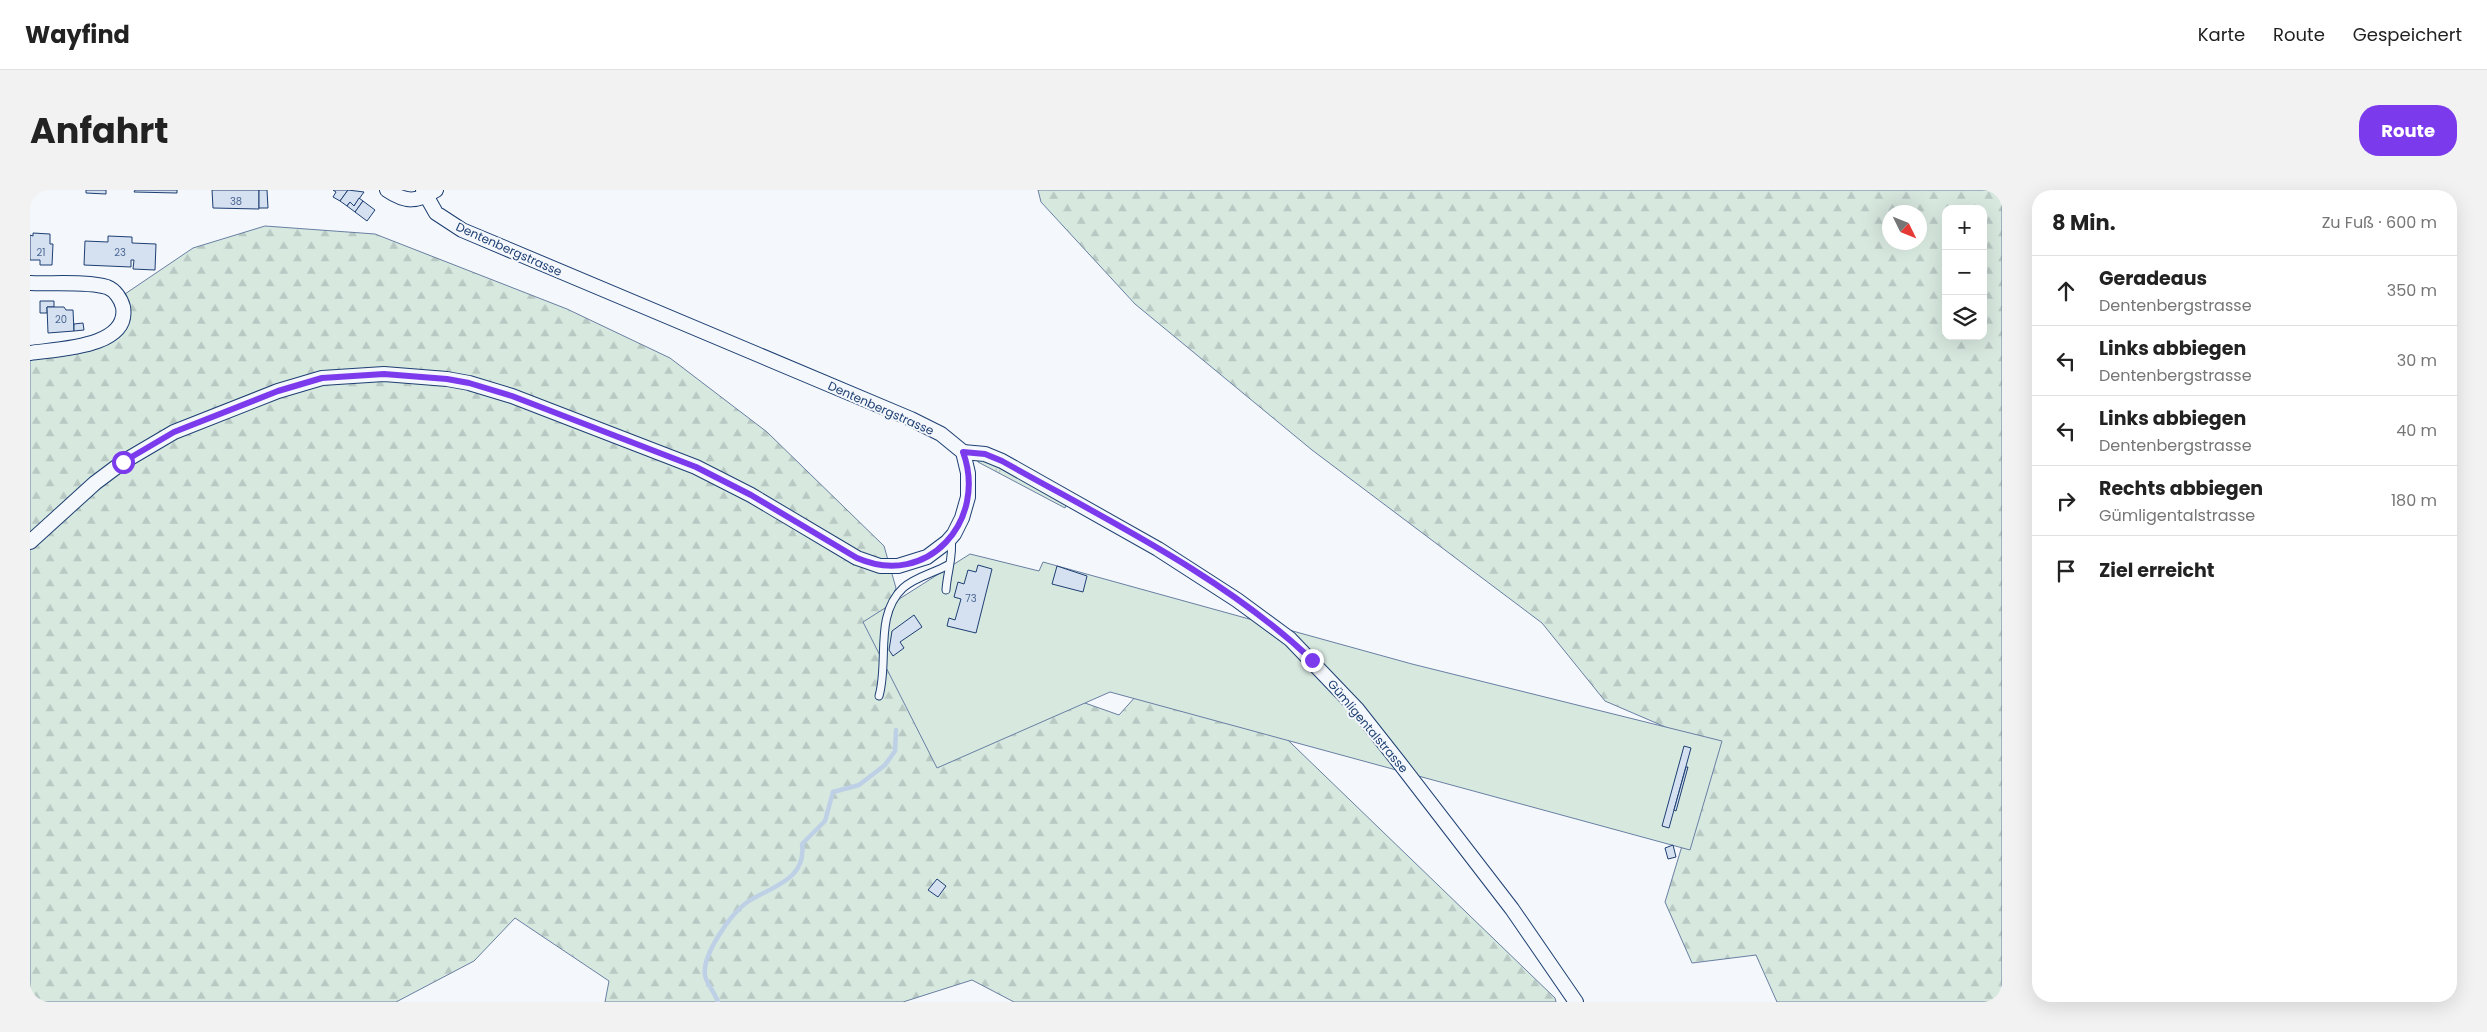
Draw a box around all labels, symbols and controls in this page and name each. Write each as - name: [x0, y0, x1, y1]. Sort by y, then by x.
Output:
- text: Wayfind: [25, 18, 130, 51]
- text: Karte: [2198, 22, 2245, 47]
- text: Route: [2273, 22, 2325, 47]
- text: Gespeichert: [2353, 22, 2462, 47]
- button: Route: [2359, 105, 2457, 156]
- text: Anfahrt: [30, 106, 169, 155]
- house number: 38: [230, 194, 242, 209]
- north arrow: [1882, 205, 1927, 250]
- map controls: [1942, 205, 1987, 340]
- button: +: [1942, 205, 1987, 250]
- text: 8 Min.: [2052, 208, 2116, 237]
- text: Zu Fuß · 600 m: [2322, 211, 2437, 234]
- street label: Dentenbergstrasse: [453, 218, 565, 280]
- house number: 21: [37, 245, 45, 260]
- house number: 23: [114, 245, 126, 260]
- button: −: [1942, 250, 1987, 295]
- text: Geradeaus: [2099, 265, 2207, 292]
- icon: ahead: [2052, 277, 2080, 305]
- text: 350 m: [2387, 279, 2437, 302]
- text: Dentenbergstrasse: [2099, 294, 2252, 317]
- button: layers: [1942, 295, 1987, 340]
- house number: 20: [55, 312, 67, 327]
- text: Links abbiegen: [2099, 335, 2246, 362]
- icon: left: [2052, 347, 2080, 375]
- text: 30 m: [2397, 349, 2437, 372]
- text: Dentenbergstrasse: [2099, 364, 2252, 387]
- street label: Dentenbergstrasse: [825, 377, 937, 439]
- text: Links abbiegen: [2099, 405, 2246, 432]
- icon: left: [2052, 417, 2080, 445]
- text: 40 m: [2396, 419, 2437, 442]
- text: Dentenbergstrasse: [2099, 434, 2252, 457]
- route start: [112, 451, 135, 474]
- text: Rechts abbiegen: [2099, 475, 2263, 502]
- icon: right: [2052, 487, 2080, 515]
- text: 180 m: [2391, 489, 2437, 512]
- text: Gümligentalstrasse: [2099, 504, 2255, 527]
- icon: arrive: [2052, 557, 2080, 585]
- text: Ziel erreicht: [2099, 557, 2215, 584]
- house number: 73: [965, 591, 977, 606]
- route end: [1301, 649, 1324, 672]
- street label: Gümligentalstrasse: [1324, 676, 1412, 776]

